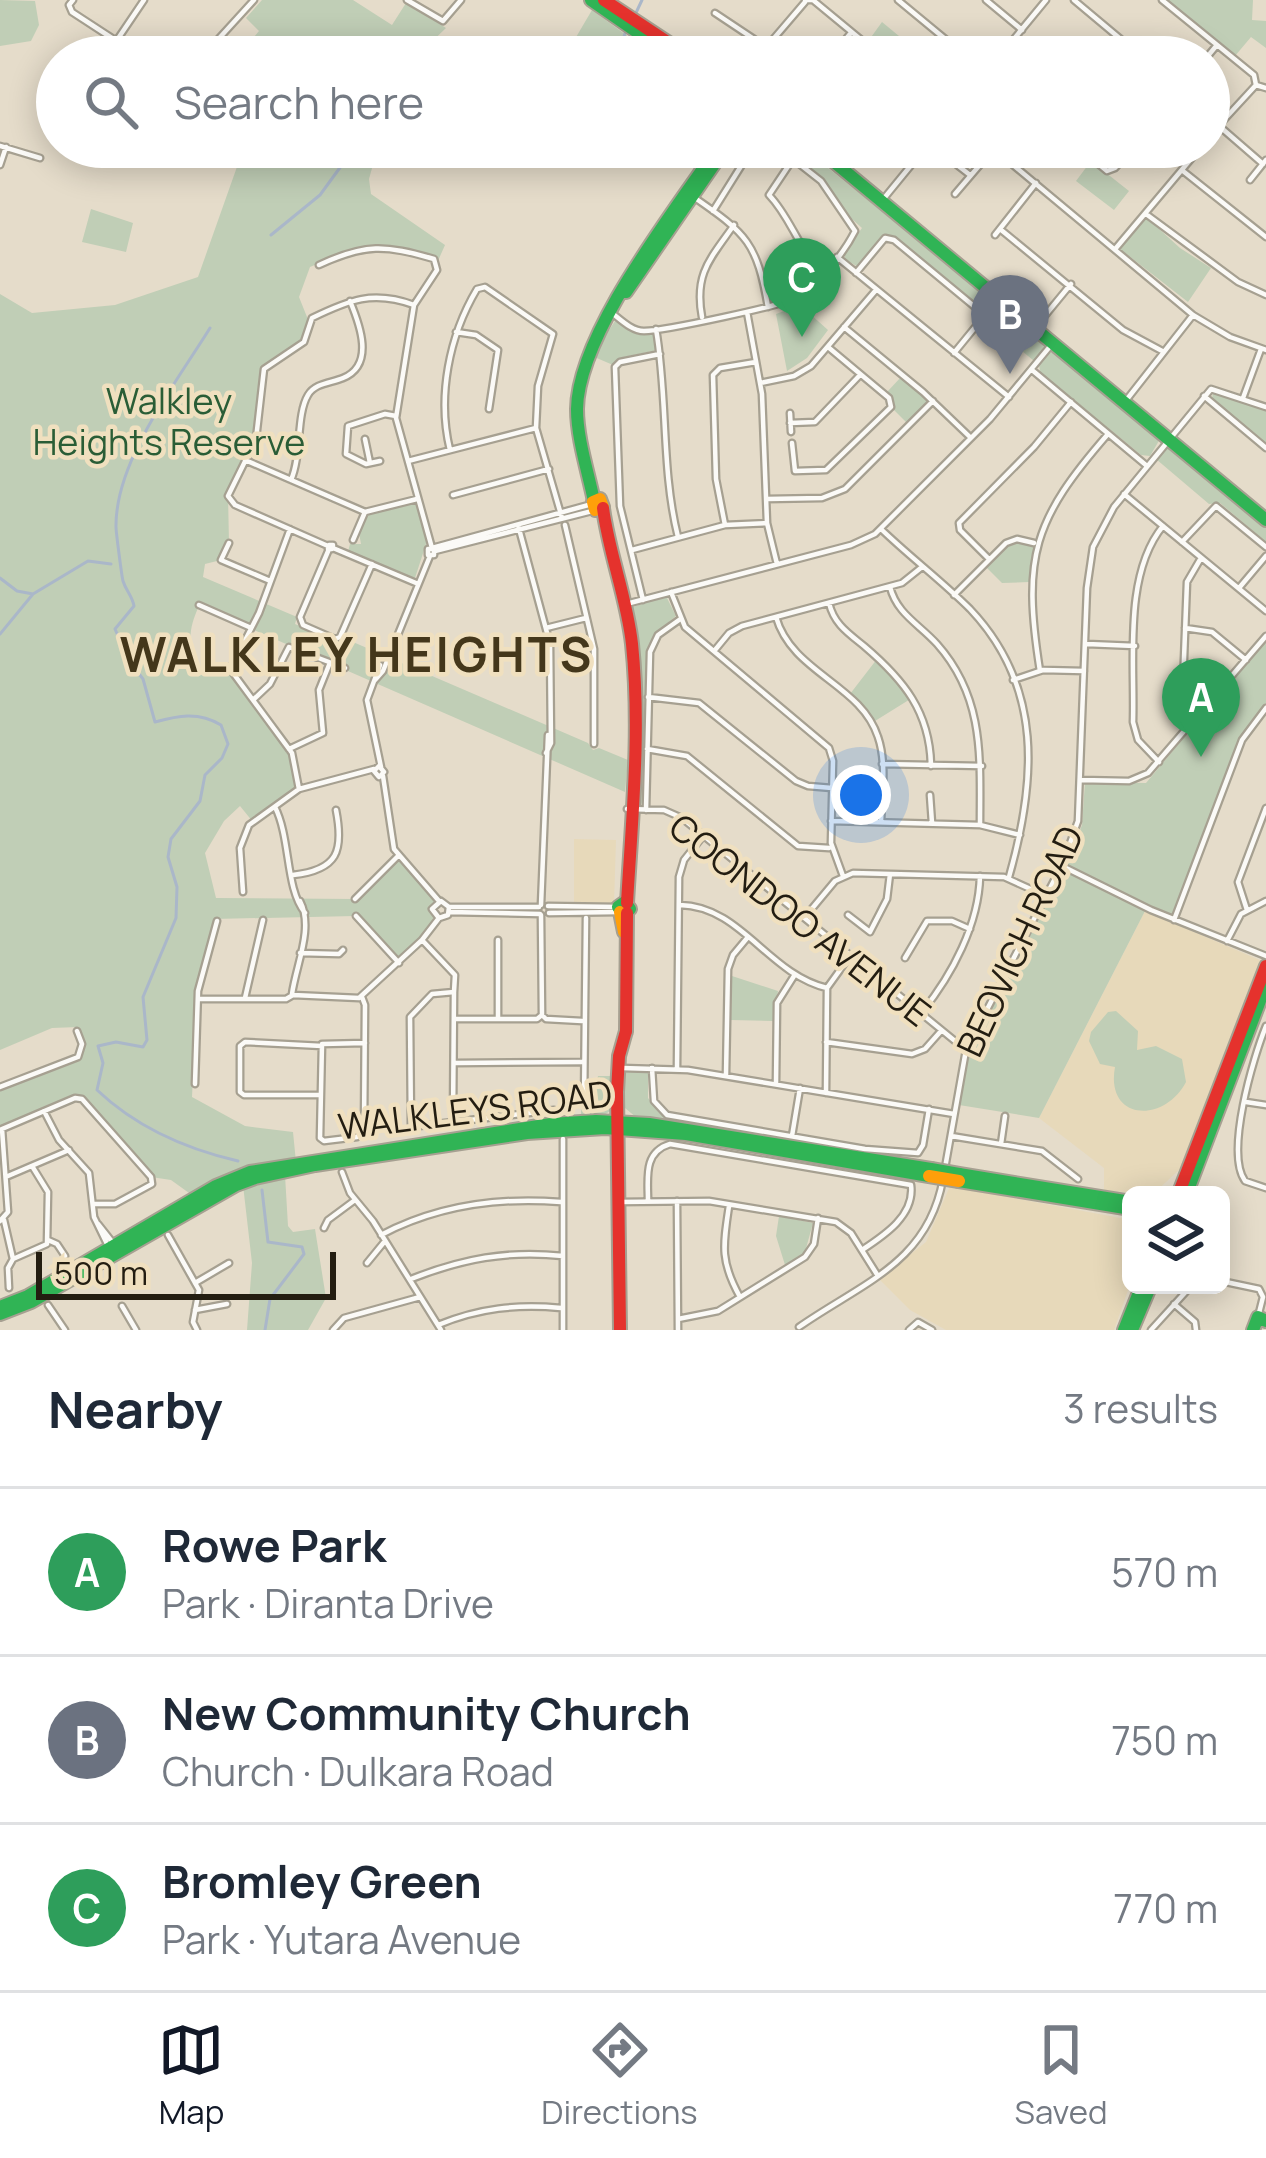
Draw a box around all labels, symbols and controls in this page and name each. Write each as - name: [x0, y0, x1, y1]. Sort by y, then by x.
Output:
- search box: [36, 36, 1230, 168]
- icon: search: [78, 69, 144, 135]
- text: Search here: [174, 71, 424, 133]
- pin: C: [763, 238, 841, 337]
- pin: B: [971, 275, 1049, 374]
- park label: Walkley Heights Reserve: [33, 376, 305, 466]
- district label: WALKLEY HEIGHTS: [120, 621, 594, 686]
- pin: A: [1162, 658, 1240, 757]
- your location: [831, 765, 891, 825]
- street label: COONDOO AVENUE: [660, 802, 941, 1037]
- street label: BEOVICH ROAD: [945, 818, 1094, 1064]
- street label: WALKLEYS ROAD: [335, 1068, 615, 1151]
- map controls: [1122, 1186, 1230, 1294]
- button: layers: [1122, 1186, 1230, 1294]
- scale bar: [36, 1246, 336, 1299]
- text: 500 m: [54, 1250, 148, 1295]
- text: Nearby: [48, 1374, 223, 1443]
- text: 3 results: [1063, 1381, 1218, 1435]
- text: Rowe Park: [162, 1514, 386, 1576]
- text: A: [74, 1545, 100, 1599]
- text: 570 m: [1111, 1545, 1218, 1599]
- text: Park · Diranta Drive: [162, 1576, 494, 1630]
- text: New Community Church: [162, 1682, 691, 1744]
- text: B: [75, 1713, 99, 1767]
- text: 750 m: [1111, 1713, 1218, 1767]
- text: Church · Dulkara Road: [162, 1744, 554, 1798]
- text: Bromley Green: [162, 1850, 482, 1912]
- text: C: [73, 1881, 101, 1935]
- text: 770 m: [1113, 1881, 1218, 1935]
- text: Park · Yutara Avenue: [162, 1912, 521, 1966]
- tab: Map: [158, 2017, 224, 2134]
- tab: Directions: [541, 2017, 698, 2134]
- tab: Saved: [1015, 2017, 1108, 2134]

